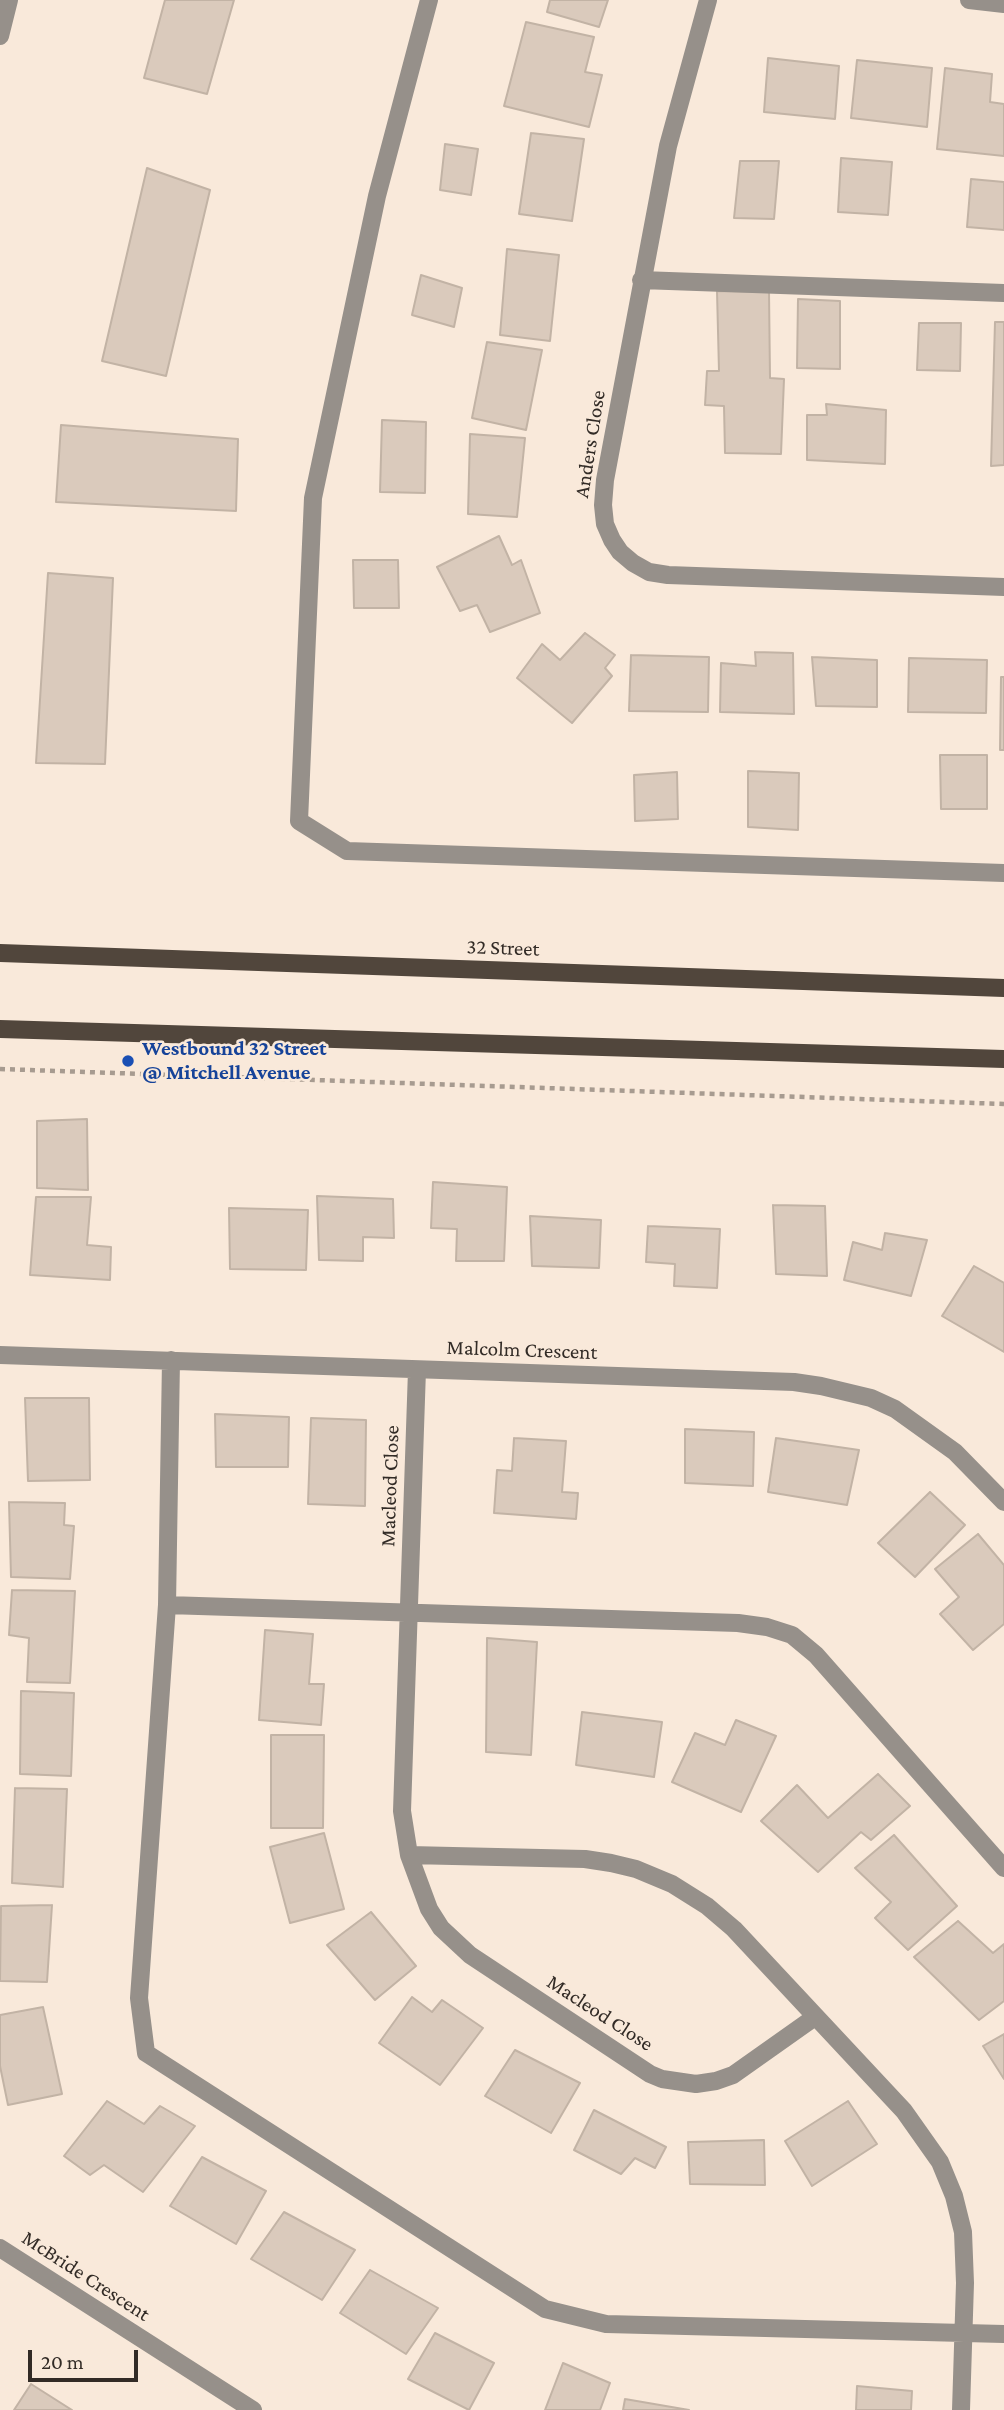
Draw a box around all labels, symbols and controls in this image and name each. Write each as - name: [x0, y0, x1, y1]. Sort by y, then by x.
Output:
- street label: Anders Close: [569, 388, 611, 500]
- street label: 32 Street: [466, 934, 540, 962]
- place label: Westbound 32 Street @ Mitchell Avenue: [142, 1036, 326, 1086]
- marker: Westbound 32 Street @ Mitchell Avenue: [120, 1053, 136, 1069]
- street label: Malcolm Crescent: [446, 1335, 598, 1365]
- street label: Macleod Close: [375, 1425, 405, 1547]
- street label: Macleod Close: [542, 1969, 658, 2057]
- street label: McBride Crescent: [17, 2225, 155, 2327]
- scale bar: [32, 2336, 142, 2380]
- text: 20 m: [41, 2350, 84, 2374]

